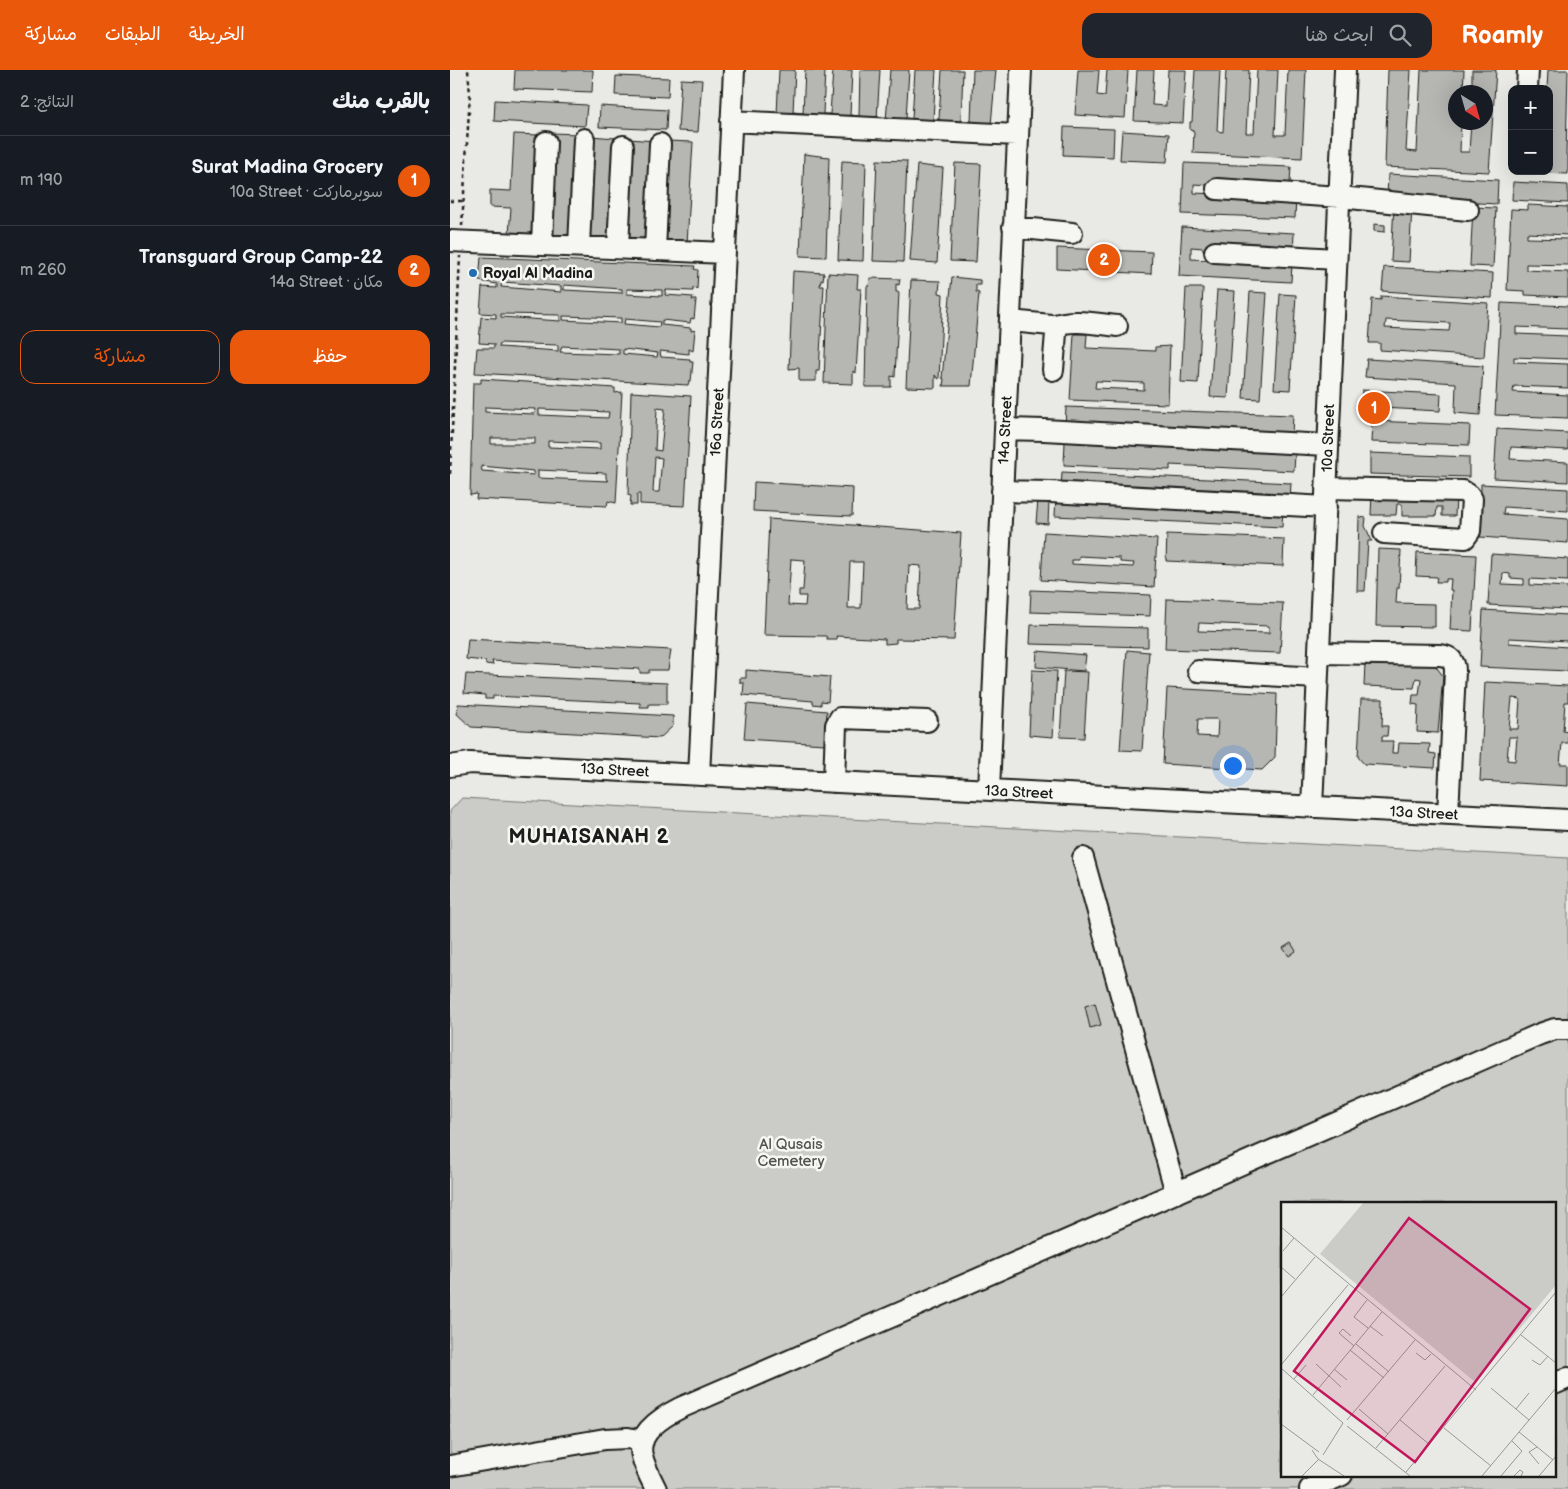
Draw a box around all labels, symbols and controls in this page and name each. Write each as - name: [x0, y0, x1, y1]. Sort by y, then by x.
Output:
- search box: [1082, 13, 1432, 58]
- icon: search: [1386, 21, 1414, 49]
- text: Roamly: [1462, 21, 1543, 50]
- text: مشاركة: [25, 24, 77, 45]
- text: الطبقات: [105, 24, 161, 45]
- text: الخريطة: [189, 24, 245, 45]
- text: ابحث هنا: [1305, 24, 1374, 47]
- north arrow: [1448, 85, 1493, 130]
- map controls: [1508, 85, 1553, 175]
- button: +: [1508, 85, 1553, 130]
- text: بالقرب منك: [332, 89, 430, 114]
- text: النتائج: 2: [20, 93, 74, 112]
- button: −: [1508, 130, 1553, 175]
- text: Surat Madina Grocery: [192, 156, 383, 179]
- text: 190 m: [20, 171, 62, 190]
- text: 1: [411, 171, 417, 190]
- text: سوبرماركت · 10a Street: [230, 183, 383, 202]
- pin: 2: [1088, 241, 1120, 279]
- text: Transguard Group Camp-22: [139, 246, 383, 269]
- text: 260 m: [20, 261, 66, 280]
- text: 2: [409, 261, 419, 280]
- place label: Royal Al Madina: [483, 264, 593, 283]
- marker: Royal Al Madina: [467, 267, 479, 279]
- text: مكان · 14a Street: [270, 273, 383, 292]
- button: مشاركة: [20, 330, 220, 384]
- button: حفظ: [230, 330, 430, 384]
- street label: 16a Street: [706, 387, 729, 457]
- pin: 1: [1358, 389, 1390, 427]
- street label: 14a Street: [994, 395, 1017, 465]
- street label: 10a Street: [1318, 403, 1339, 472]
- your location: [1220, 753, 1246, 779]
- street label: 13a Street: [580, 759, 650, 782]
- street label: 13a Street: [984, 781, 1054, 804]
- street label: 13a Street: [1389, 802, 1459, 825]
- district label: MUHAISANAH 2: [508, 825, 670, 849]
- park label: Al Qusais Cemetery: [758, 1135, 825, 1171]
- inset map: [1281, 1202, 1556, 1476]

